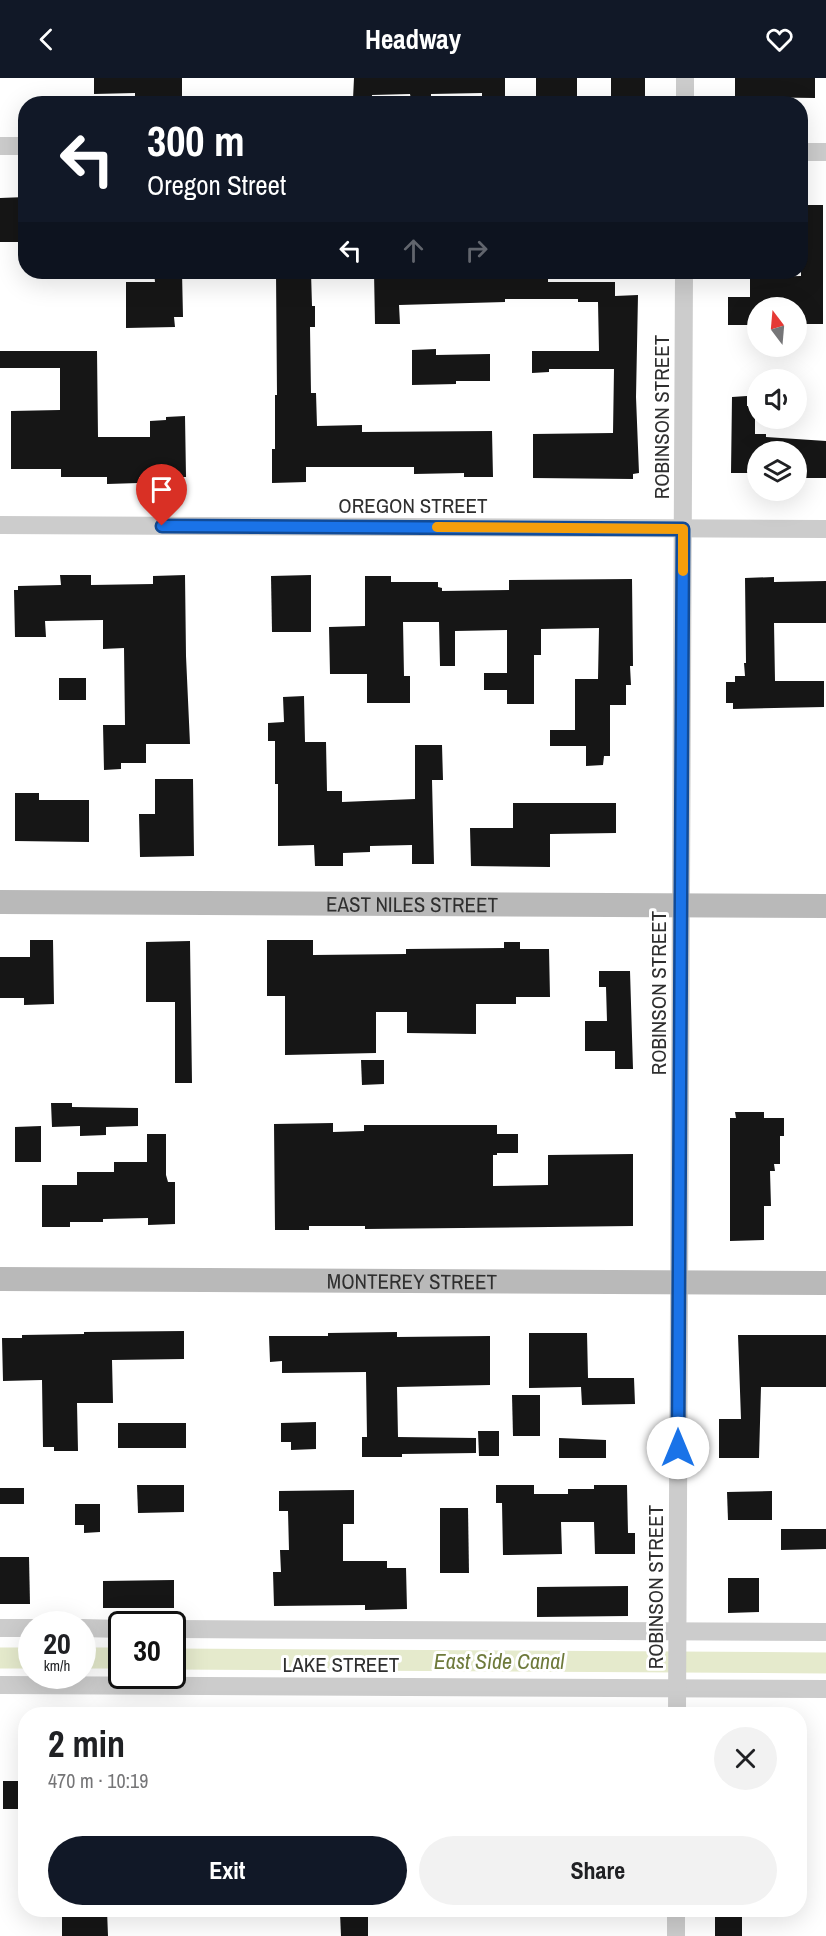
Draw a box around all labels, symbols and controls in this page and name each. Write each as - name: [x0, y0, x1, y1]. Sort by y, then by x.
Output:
- text: Headway: [365, 21, 461, 57]
- icon: back: [30, 23, 63, 56]
- icon: heart: [763, 23, 796, 56]
- text: 300 m: [147, 113, 245, 169]
- icon: left: [48, 120, 126, 198]
- text: Oregon Street: [147, 167, 286, 203]
- icon: left: [334, 234, 367, 267]
- icon: ahead: [397, 234, 430, 267]
- icon: right: [460, 234, 493, 267]
- north arrow: [747, 297, 807, 357]
- map controls: [747, 297, 807, 501]
- street label: ROBINSON STREET: [647, 334, 676, 499]
- button: sound: [747, 369, 807, 429]
- button: layers: [747, 441, 807, 501]
- pin: [136, 464, 187, 526]
- icon: arrive: [145, 473, 178, 506]
- street label: OREGON STREET: [338, 491, 488, 520]
- street label: EAST NILES STREET: [326, 889, 499, 919]
- street label: ROBINSON STREET: [644, 910, 673, 1075]
- street label: MONTEREY STREET: [327, 1266, 498, 1296]
- position arrow: [646, 1416, 710, 1480]
- street label: ROBINSON STREET: [641, 1504, 670, 1669]
- speed limit sign: 30: [108, 1611, 186, 1689]
- text: 20: [43, 1623, 71, 1663]
- water label: East Side Canal: [434, 1646, 565, 1676]
- street label: LAKE STREET: [283, 1650, 400, 1679]
- text: km/h: [44, 1655, 70, 1676]
- text: 2 min: [48, 1720, 125, 1768]
- button: close: [714, 1727, 777, 1790]
- text: 470 m · 10:19: [48, 1767, 148, 1794]
- button: Exit: [48, 1836, 407, 1905]
- button: Share: [419, 1836, 777, 1905]

